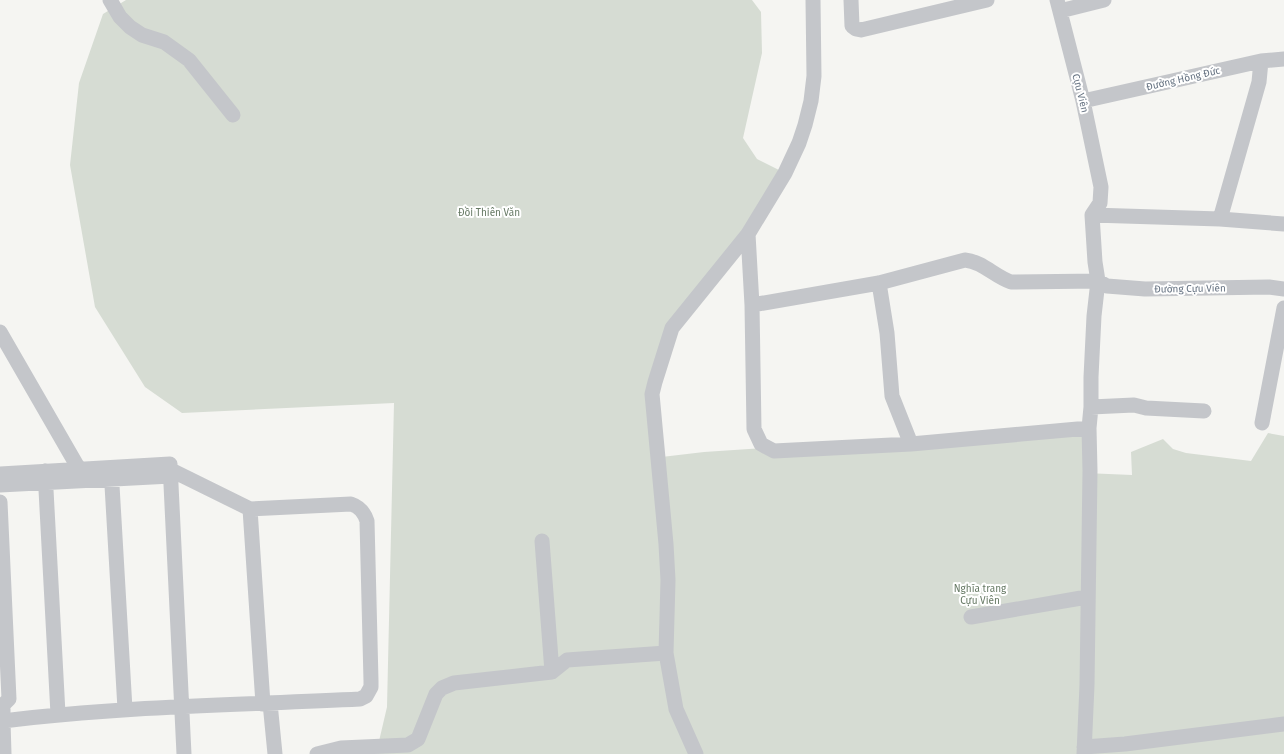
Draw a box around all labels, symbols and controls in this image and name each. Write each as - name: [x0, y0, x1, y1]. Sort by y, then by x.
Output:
- street label: Đường Hồng Đức: [1145, 64, 1222, 93]
- street label: Cựu Viên: [1069, 73, 1091, 114]
- park label: Đồi Thiên Văn: [458, 206, 520, 219]
- street label: Đường Cựu Viên: [1154, 282, 1226, 296]
- park label: Nghĩa trang Cựu Viên: [954, 583, 1007, 607]

